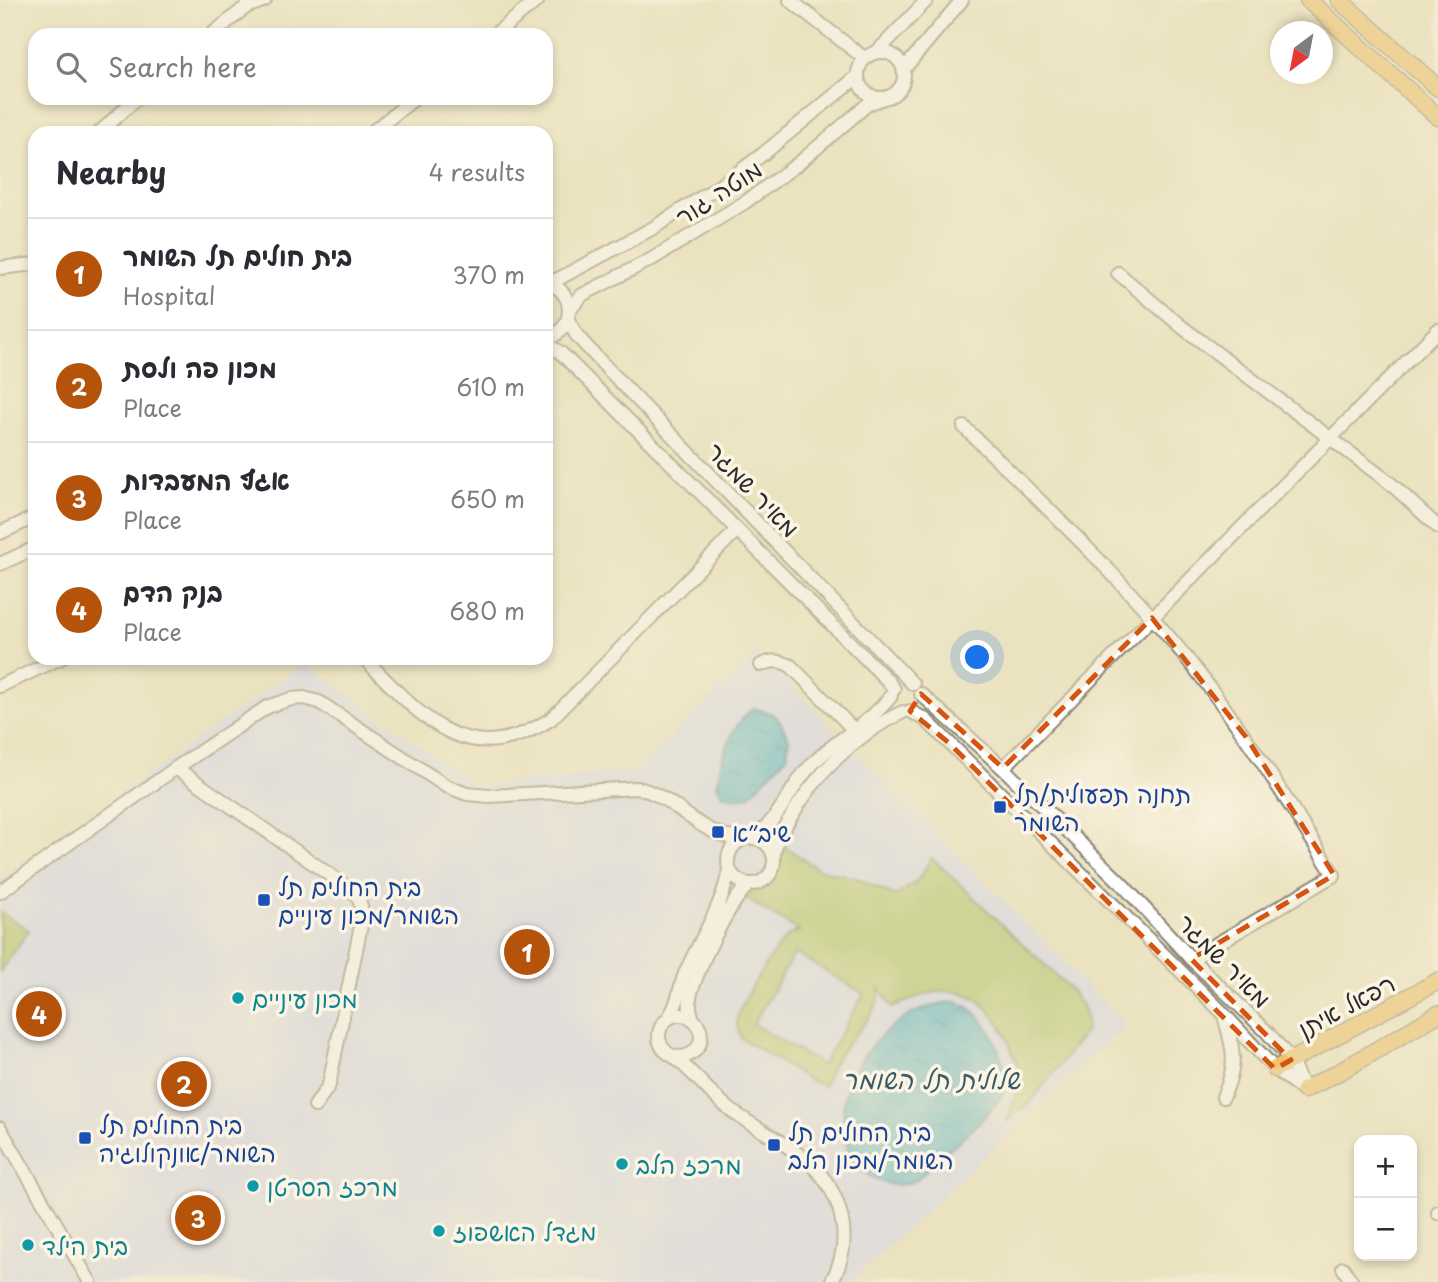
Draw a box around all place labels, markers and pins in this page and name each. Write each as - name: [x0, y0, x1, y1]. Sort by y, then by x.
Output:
- place label: תחנה תפעולית/תל השומר: [1014, 775, 1191, 839]
- marker: תחנה תפעולית/תל השומר: [992, 799, 1008, 815]
- place label: שיב״א: [732, 814, 791, 850]
- marker: שיב״א: [710, 824, 726, 840]
- place label: בית החולים תל השומר/מכון עיניים: [278, 868, 459, 932]
- marker: בית החולים תל השומר/מכון עיניים: [256, 892, 272, 908]
- pin: 1: [504, 926, 550, 978]
- place label: מכון עיניים: [252, 980, 358, 1016]
- pin: 4: [16, 988, 62, 1040]
- marker: מכון עיניים: [230, 990, 246, 1006]
- pin: 2: [161, 1058, 207, 1110]
- place label: בית החולים תל השומר/אונקולוגיה: [99, 1106, 276, 1170]
- place label: בית החולים תל השומר/מכון הלב: [788, 1113, 954, 1177]
- marker: בית החולים תל השומר/אונקולוגיה: [77, 1130, 93, 1146]
- marker: בית החולים תל השומר/מכון הלב: [766, 1137, 782, 1153]
- place label: מרכז הלב: [636, 1146, 742, 1182]
- marker: מרכז הלב: [614, 1156, 630, 1172]
- place label: מרכז הסרטן: [267, 1168, 398, 1204]
- marker: מרכז הסרטן: [245, 1178, 261, 1194]
- pin: 3: [175, 1192, 221, 1244]
- place label: מגדל האשפוז: [453, 1213, 596, 1249]
- marker: מגדל האשפוז: [431, 1223, 447, 1239]
- place label: בית הילד: [42, 1227, 128, 1263]
- marker: בית הילד: [20, 1237, 36, 1253]

